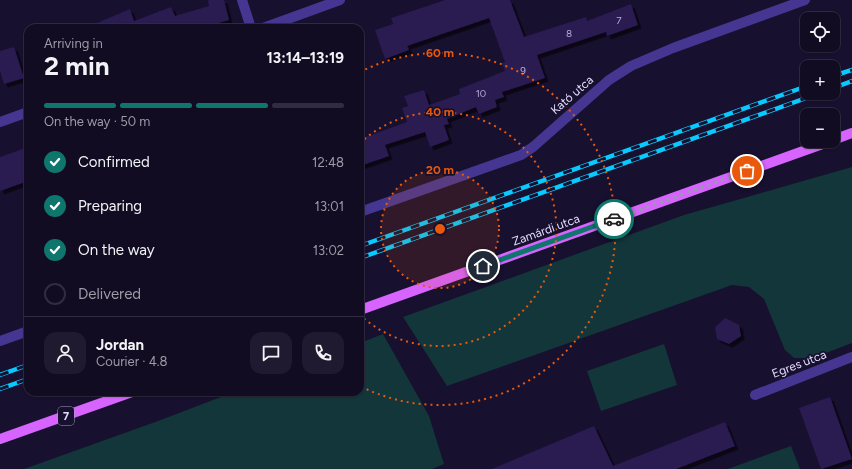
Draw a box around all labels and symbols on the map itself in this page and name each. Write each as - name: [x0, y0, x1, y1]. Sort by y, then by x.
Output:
- house number: 7: [616, 14, 622, 27]
- house number: 8: [566, 27, 572, 40]
- text: 60 m: [426, 46, 454, 60]
- house number: 9: [520, 64, 526, 77]
- street label: Kató utca: [548, 73, 596, 117]
- house number: 10: [476, 87, 486, 100]
- text: 40 m: [426, 105, 454, 119]
- pin: [730, 154, 764, 188]
- text: 20 m: [426, 163, 454, 177]
- courier: [594, 199, 634, 239]
- street label: Zamárdi utca: [510, 211, 582, 249]
- centre of rings: [433, 222, 447, 236]
- pin: [466, 249, 500, 283]
- street label: Egres utca: [770, 347, 828, 381]
- road number: 7: [58, 407, 74, 425]

